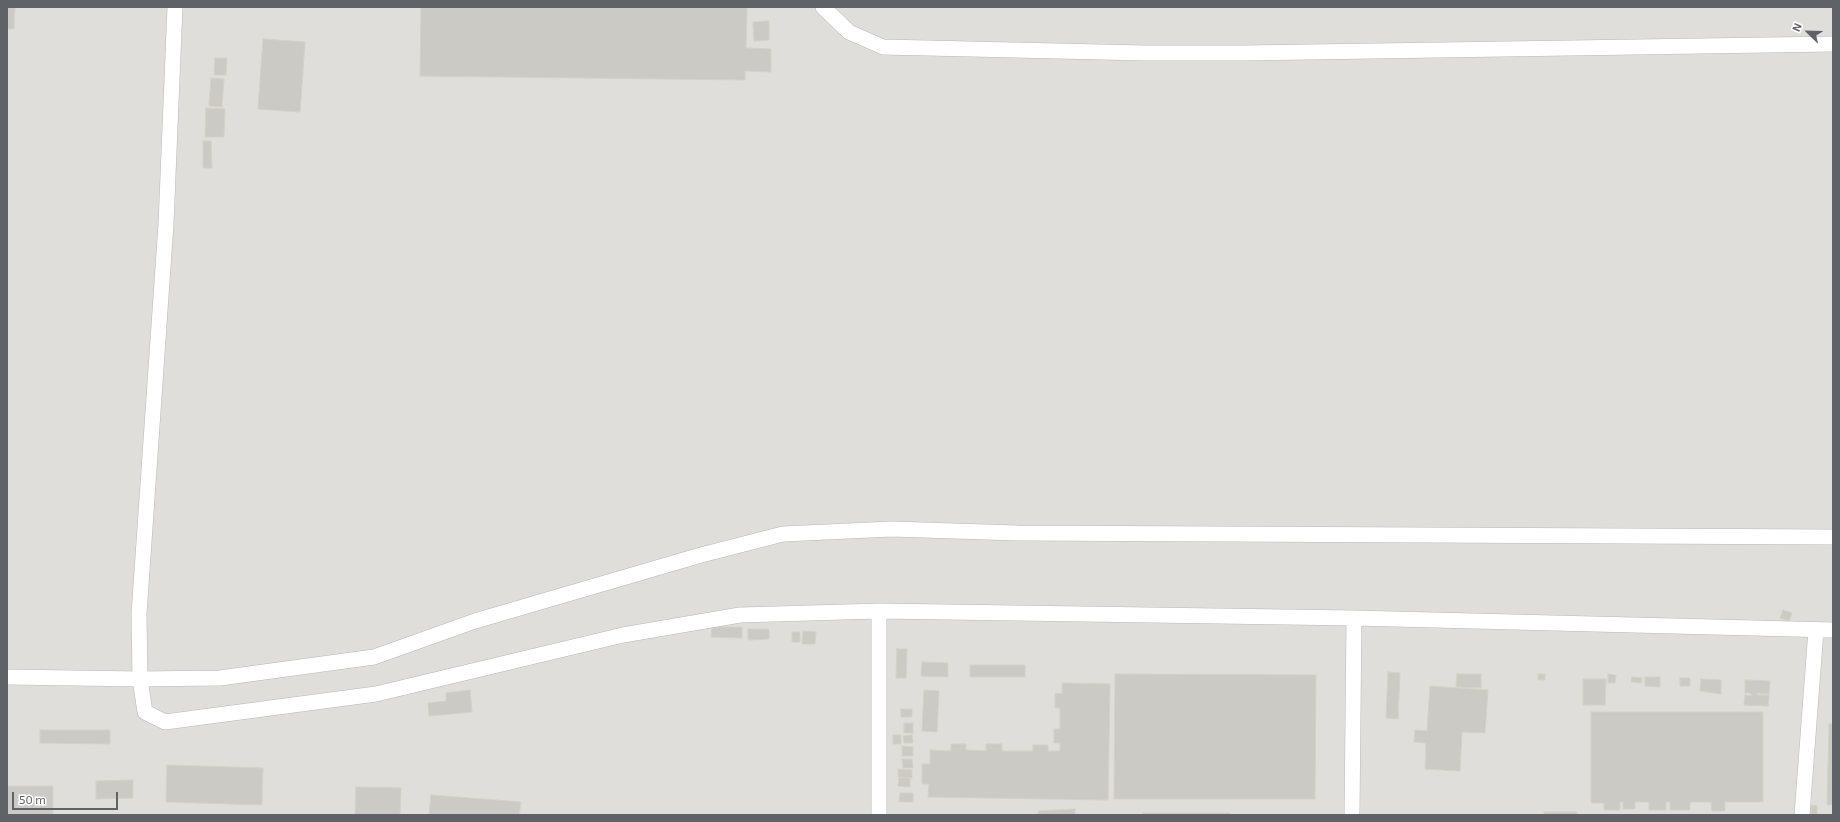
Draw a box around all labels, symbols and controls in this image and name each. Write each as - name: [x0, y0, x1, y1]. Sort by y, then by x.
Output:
- north arrow: [1788, 12, 1828, 52]
- text: N: [1789, 21, 1804, 33]
- scale bar: [14, 784, 120, 810]
- text: 50 m: [19, 792, 46, 806]

